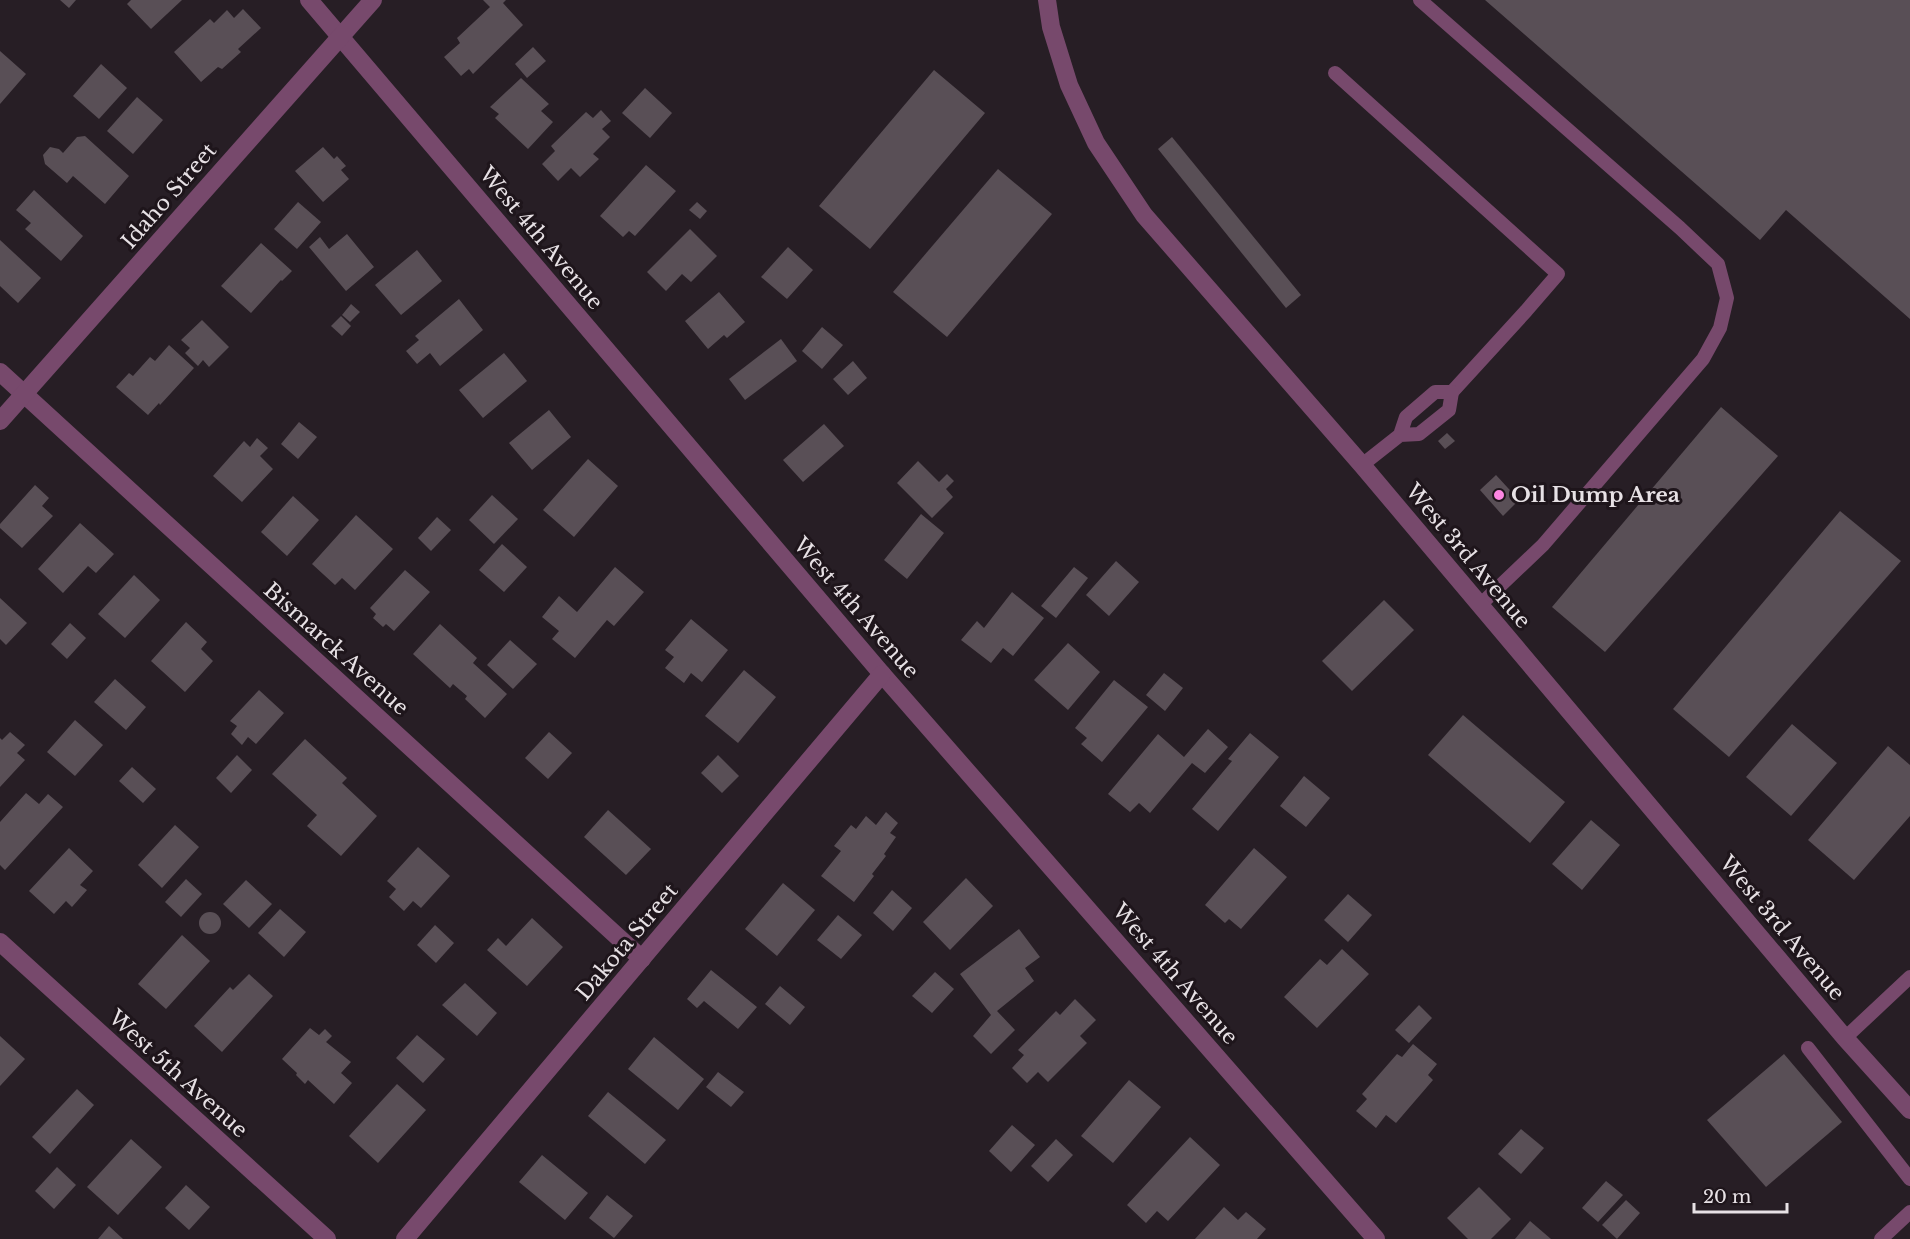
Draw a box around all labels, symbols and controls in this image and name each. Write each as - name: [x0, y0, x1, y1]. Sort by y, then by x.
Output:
- street label: Idaho Street: [116, 138, 222, 254]
- street label: West 4th Avenue: [473, 161, 608, 315]
- street label: West 3rd Avenue: [1399, 478, 1536, 634]
- place label: Oil Dump Area: [1511, 482, 1680, 508]
- marker: Oil Dump Area: [1492, 488, 1506, 502]
- street label: West 4th Avenue: [787, 531, 924, 684]
- street label: Bismarck Avenue: [258, 577, 414, 721]
- street label: West 3rd Avenue: [1713, 850, 1850, 1006]
- street label: Dakota Street: [571, 878, 683, 1006]
- street label: West 4th Avenue: [1106, 897, 1243, 1050]
- street label: West 5th Avenue: [102, 1004, 253, 1143]
- scale bar: [1694, 1176, 1787, 1214]
- text: 20 m: [1703, 1186, 1751, 1208]

